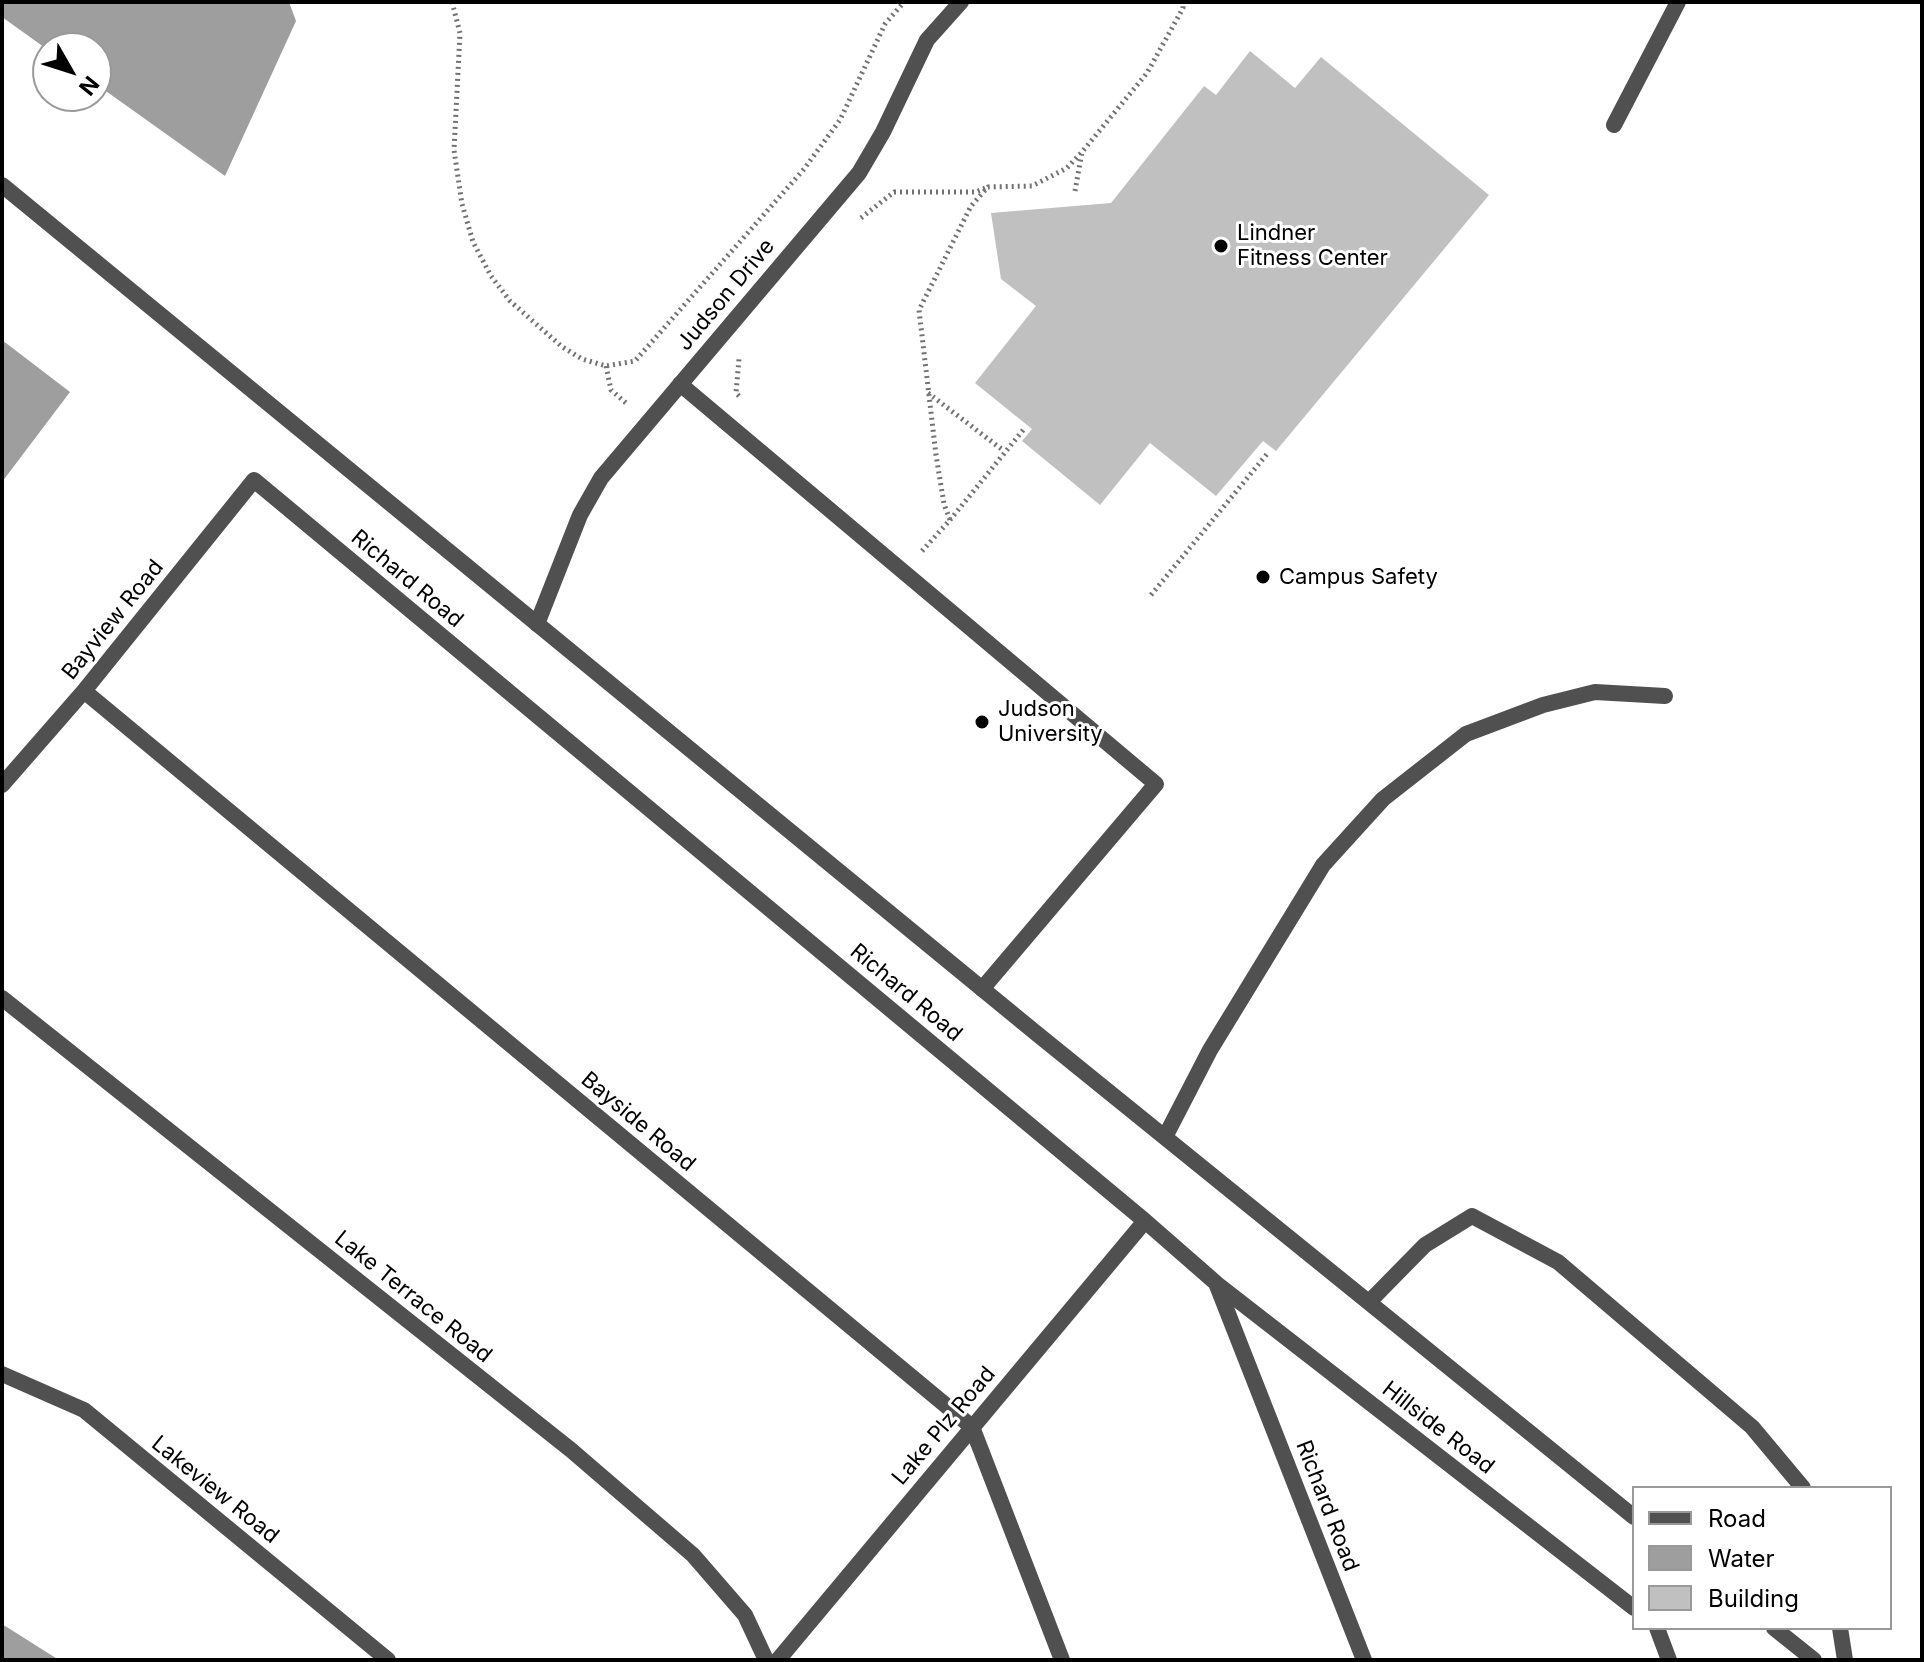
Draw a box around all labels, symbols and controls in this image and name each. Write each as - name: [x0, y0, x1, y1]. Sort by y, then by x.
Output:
- north arrow: [32, 32, 112, 112]
- text: N: [74, 71, 104, 101]
- place label: Lindner Fitness Center: [1237, 220, 1388, 272]
- street label: Judson Drive: [672, 234, 780, 356]
- marker: Lindner Fitness Center: [1212, 237, 1230, 255]
- street label: Richard Road: [346, 525, 468, 633]
- street label: Bayview Road: [57, 555, 169, 685]
- place label: Campus Safety: [1279, 564, 1438, 590]
- marker: Campus Safety: [1254, 568, 1272, 586]
- place label: Judson University: [998, 696, 1103, 748]
- marker: Judson University: [973, 713, 991, 731]
- street label: Richard Road: [845, 939, 967, 1047]
- street label: Bayside Road: [575, 1066, 701, 1178]
- street label: Lake Terrace Road: [329, 1226, 497, 1368]
- street label: Lake Plz Road: [887, 1362, 1001, 1490]
- street label: Hillside Road: [1377, 1376, 1499, 1480]
- street label: Lakeview Road: [146, 1431, 284, 1549]
- street label: Richard Road: [1290, 1437, 1364, 1575]
- legend: [1632, 1486, 1892, 1630]
- text: Road: [1708, 1504, 1766, 1533]
- text: Water: [1708, 1544, 1775, 1573]
- text: Building: [1708, 1584, 1799, 1613]

